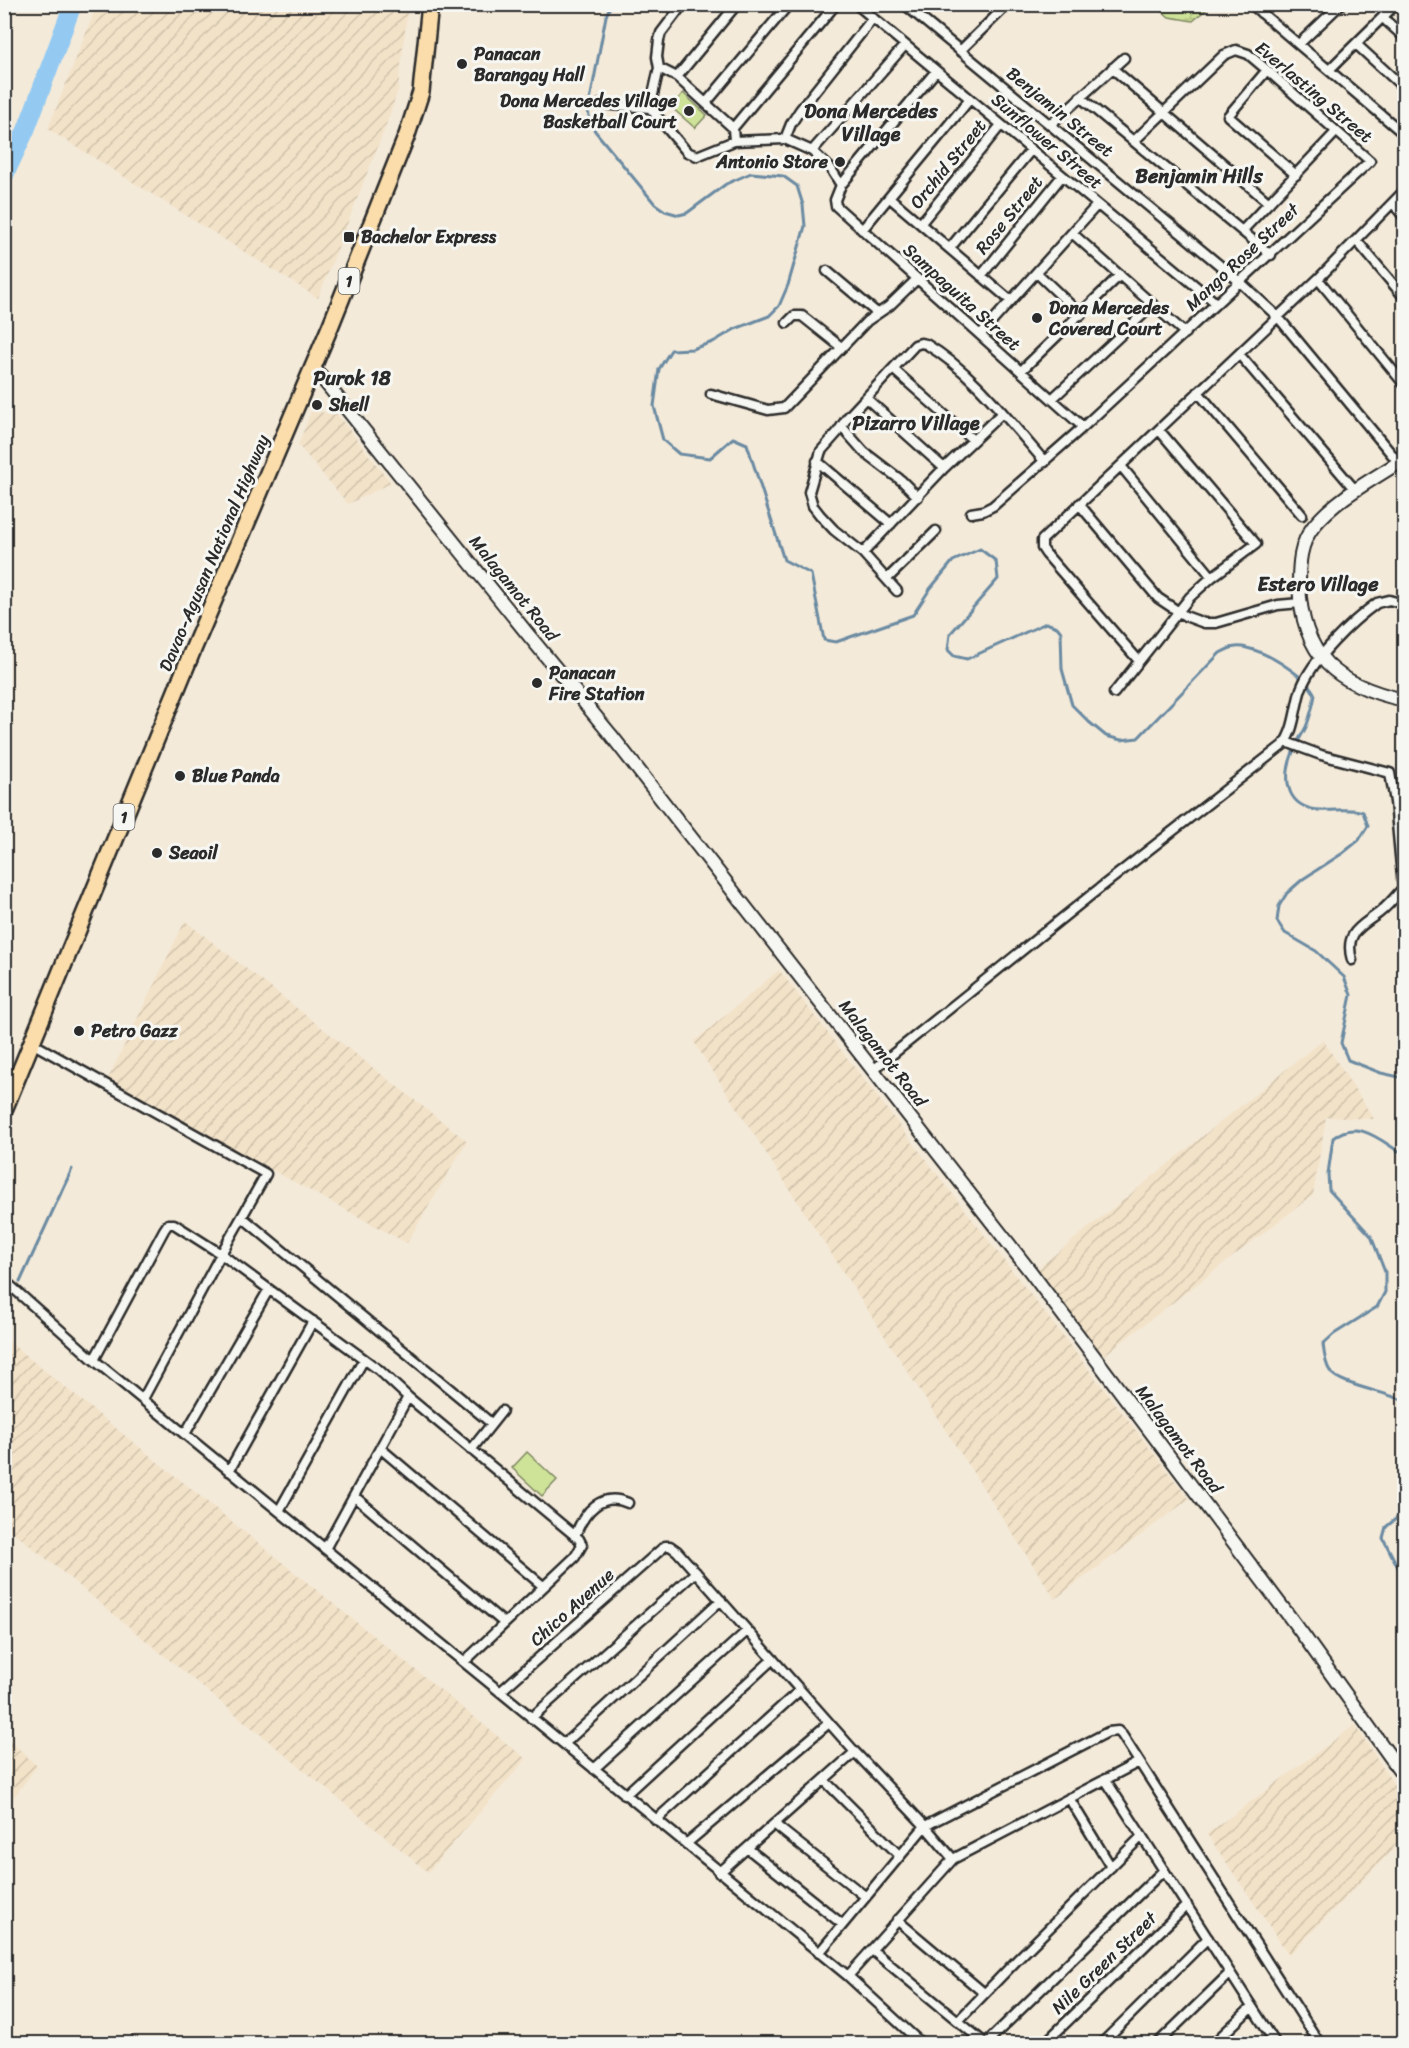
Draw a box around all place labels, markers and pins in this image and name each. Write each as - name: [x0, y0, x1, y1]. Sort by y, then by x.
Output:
- place label: Panacan Barangay Hall: [474, 38, 586, 91]
- marker: Panacan Barangay Hall: [455, 57, 469, 71]
- place label: Dona Mercedes Village Basketball Court: [500, 85, 678, 138]
- marker: Dona Mercedes Village Basketball Court: [682, 104, 696, 118]
- place label: Antonio Store: [715, 146, 829, 178]
- marker: Antonio Store: [833, 155, 847, 169]
- place label: Bachelor Express: [361, 221, 497, 253]
- marker: Bachelor Express: [342, 230, 356, 244]
- place label: Dona Mercedes Covered Court: [1048, 292, 1170, 345]
- marker: Dona Mercedes Covered Court: [1030, 311, 1044, 325]
- place label: Shell: [328, 389, 370, 421]
- marker: Shell: [310, 398, 324, 412]
- place label: Panacan Fire Station: [548, 657, 645, 710]
- marker: Panacan Fire Station: [530, 676, 544, 690]
- place label: Blue Panda: [192, 760, 280, 792]
- marker: Blue Panda: [173, 769, 187, 783]
- place label: Seaoil: [168, 837, 218, 869]
- marker: Seaoil: [150, 846, 164, 860]
- place label: Petro Gazz: [91, 1015, 179, 1047]
- marker: Petro Gazz: [72, 1024, 86, 1038]

